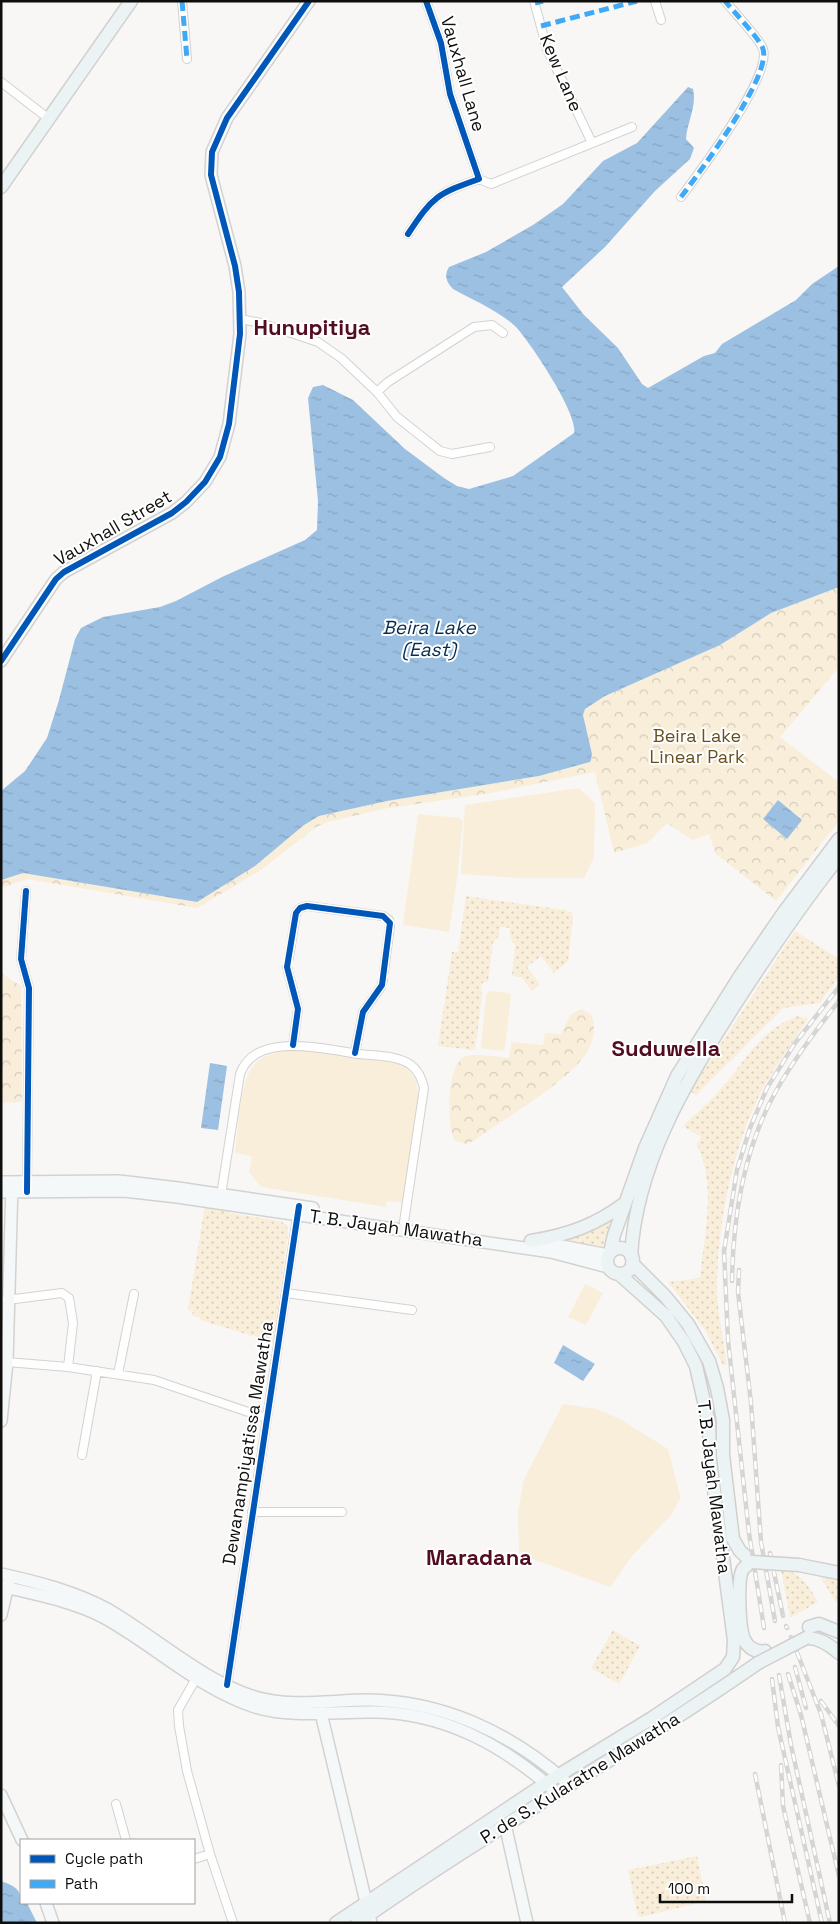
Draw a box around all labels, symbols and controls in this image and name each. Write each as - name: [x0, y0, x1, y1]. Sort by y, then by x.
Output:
- street label: Vauxhall Lane: [436, 13, 491, 134]
- street label: Kew Lane: [535, 31, 588, 115]
- district label: Hunupitiya: [254, 313, 371, 341]
- street label: Vauxhall Street: [50, 485, 176, 571]
- water label: Beira Lake (East): [382, 615, 476, 662]
- park label: Beira Lake Linear Park: [649, 724, 745, 768]
- district label: Suduwella: [612, 1034, 721, 1062]
- street label: T. B. Jayah Mawatha: [308, 1204, 484, 1251]
- street label: Dewanampiyatissa Mawatha: [217, 1319, 278, 1567]
- street label: T. B. Jayah Mawatha: [692, 1399, 737, 1575]
- district label: Maradana: [426, 1543, 532, 1571]
- street label: P. de S. Kularatne Mawatha: [476, 1707, 684, 1848]
- legend: [20, 1839, 195, 1904]
- text: Cycle path: [65, 1849, 143, 1868]
- scale bar: [660, 1872, 792, 1904]
- text: Path: [65, 1874, 98, 1893]
- text: 100 m: [668, 1879, 710, 1898]

